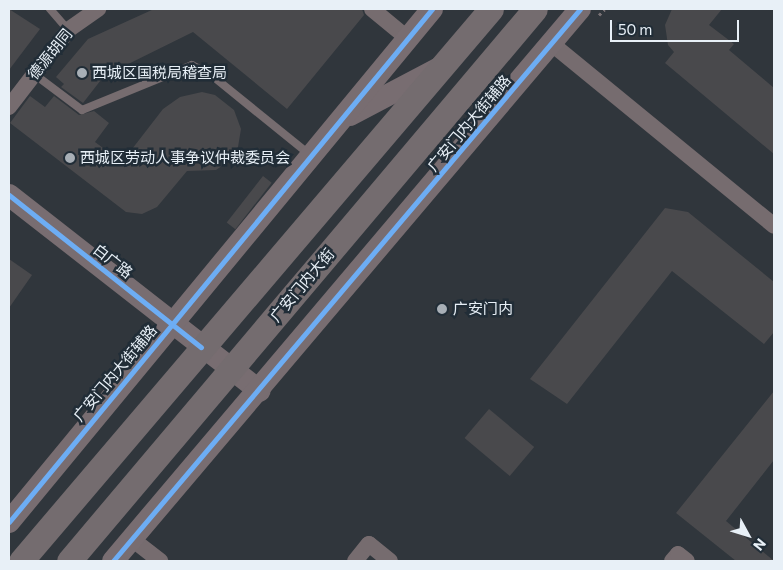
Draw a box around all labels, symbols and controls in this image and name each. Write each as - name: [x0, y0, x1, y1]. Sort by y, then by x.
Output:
- scale bar: [613, 10, 742, 42]
- text: 50 m: [618, 20, 652, 38]
- street label: 德源胡同: [24, 25, 76, 83]
- place label: 西城区国税局稽查局: [92, 64, 227, 82]
- marker: 西城区国税局稽查局: [76, 67, 88, 79]
- street label: 广安门内大街辅路: [424, 71, 514, 175]
- place label: 西城区劳动人事争议仲裁委员会: [80, 149, 290, 167]
- marker: 西城区劳动人事争议仲裁委员会: [64, 152, 76, 164]
- street label: 白广路: [90, 240, 136, 282]
- street label: 广安门内大街: [266, 245, 338, 325]
- place label: 广安门内: [453, 300, 513, 318]
- marker: 广安门内: [435, 302, 449, 316]
- street label: 广安门内大街辅路: [70, 321, 160, 425]
- north arrow: [723, 510, 773, 560]
- text: N: [750, 535, 770, 554]

